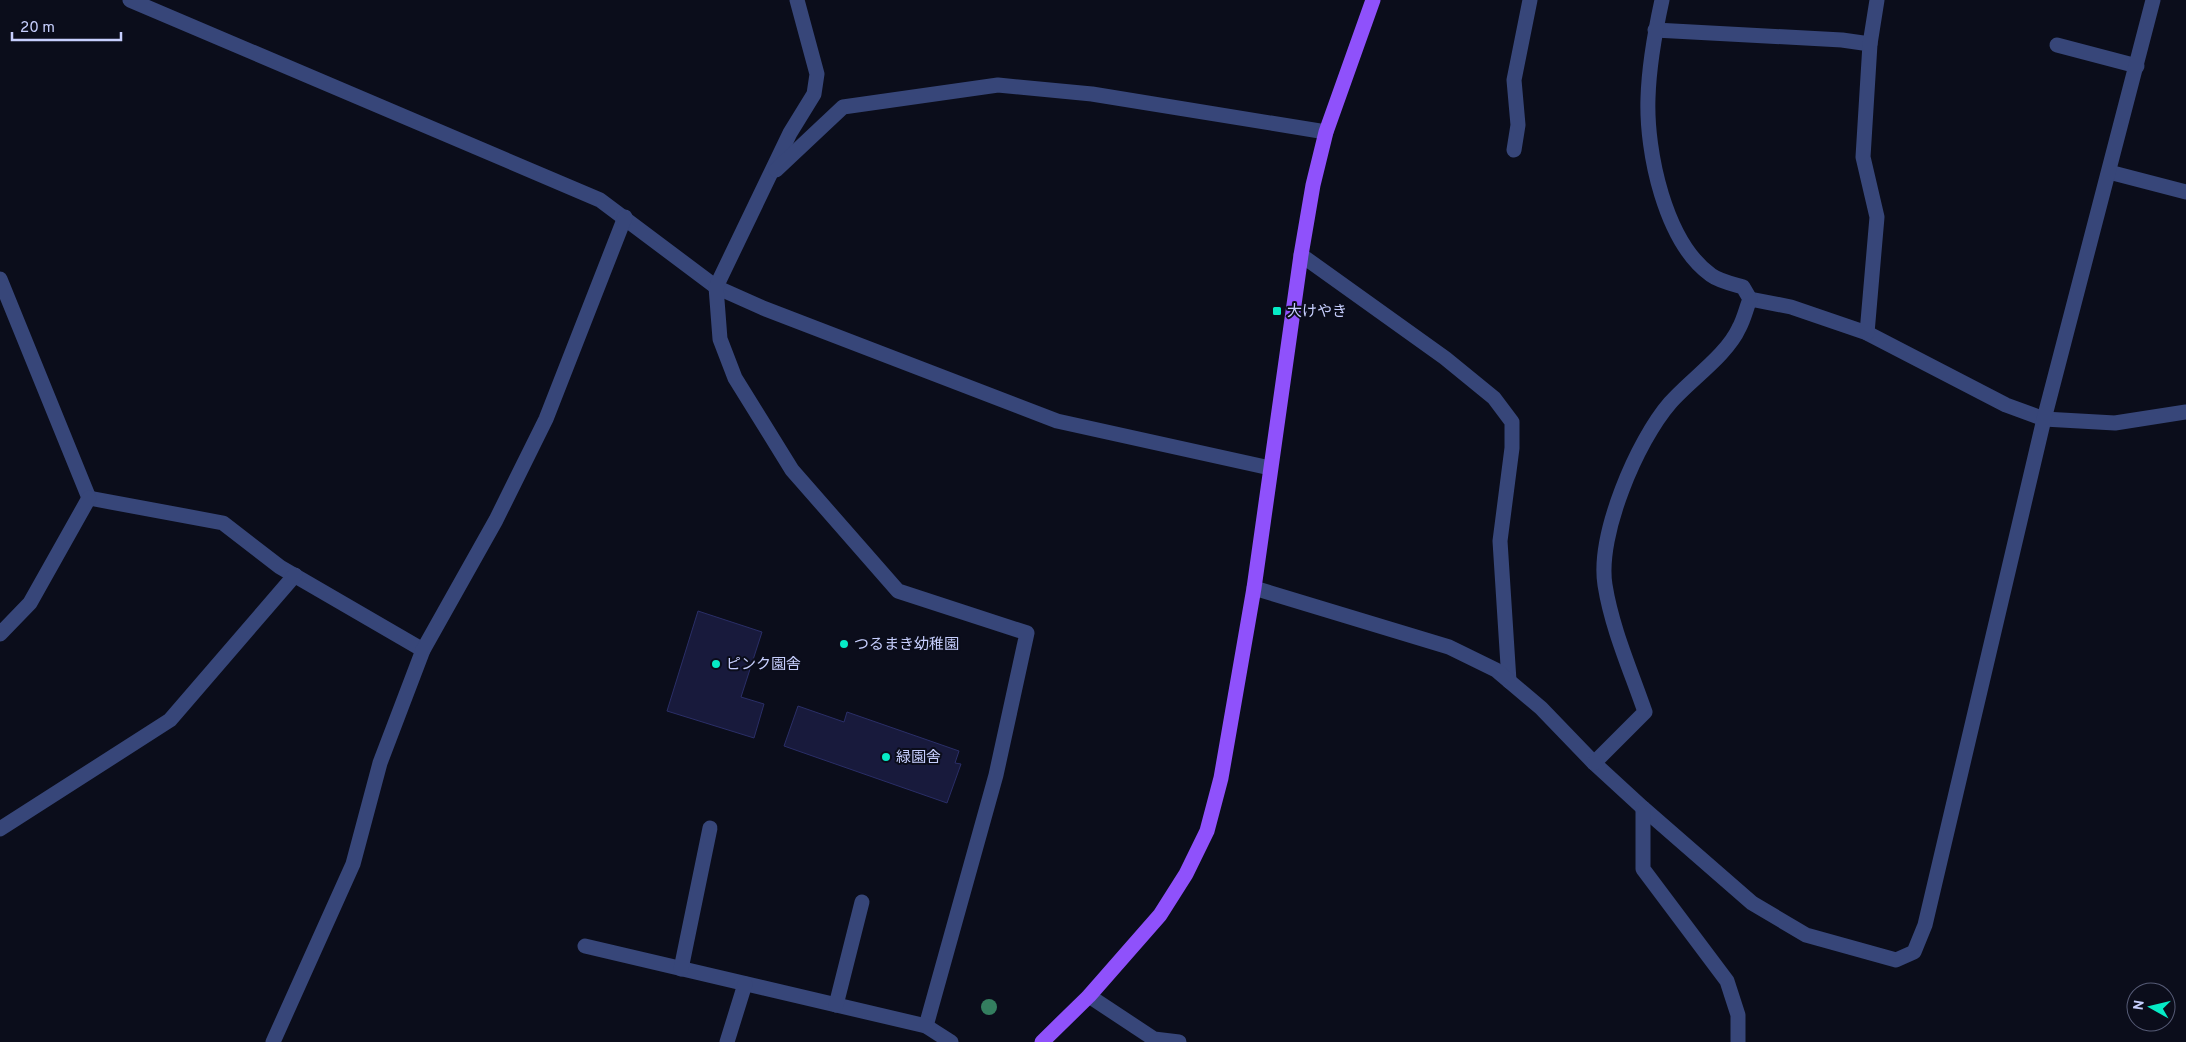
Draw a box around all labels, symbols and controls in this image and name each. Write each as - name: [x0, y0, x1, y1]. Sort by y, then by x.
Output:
- scale bar: [12, 10, 121, 42]
- text: 20 m: [20, 19, 55, 38]
- place label: 大けやき: [1287, 303, 1347, 322]
- marker: 大けやき: [1271, 305, 1283, 317]
- place label: つるまき幼稚園: [854, 636, 959, 655]
- marker: つるまき幼稚園: [838, 638, 850, 650]
- place label: ピンク園舎: [726, 656, 801, 675]
- marker: ピンク園舎: [710, 658, 722, 670]
- place label: 緑園舎: [896, 749, 941, 768]
- marker: 緑園舎: [880, 751, 892, 763]
- north arrow: [2126, 982, 2176, 1032]
- text: N: [2130, 999, 2149, 1012]

